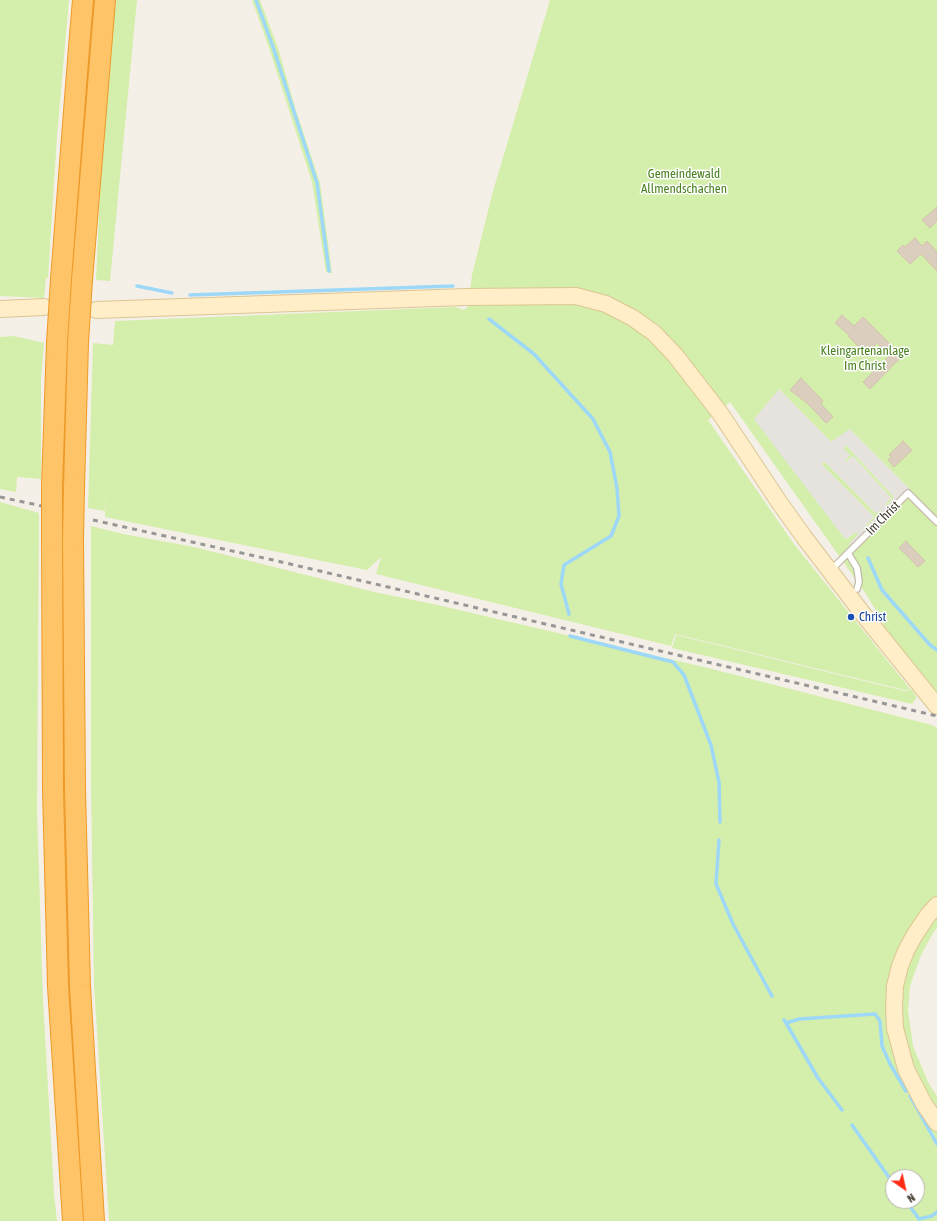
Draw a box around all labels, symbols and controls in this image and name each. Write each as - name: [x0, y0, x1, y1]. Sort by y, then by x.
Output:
- park label: Gemeindewald Allmendschachen: [641, 166, 727, 197]
- park label: Kleingartenanlage Im Christ: [821, 343, 909, 374]
- street label: Im Christ: [863, 498, 903, 538]
- place label: Christ: [859, 609, 886, 625]
- marker: Christ: [846, 612, 856, 622]
- north arrow: [885, 1169, 925, 1209]
- text: N: [905, 1191, 917, 1205]

